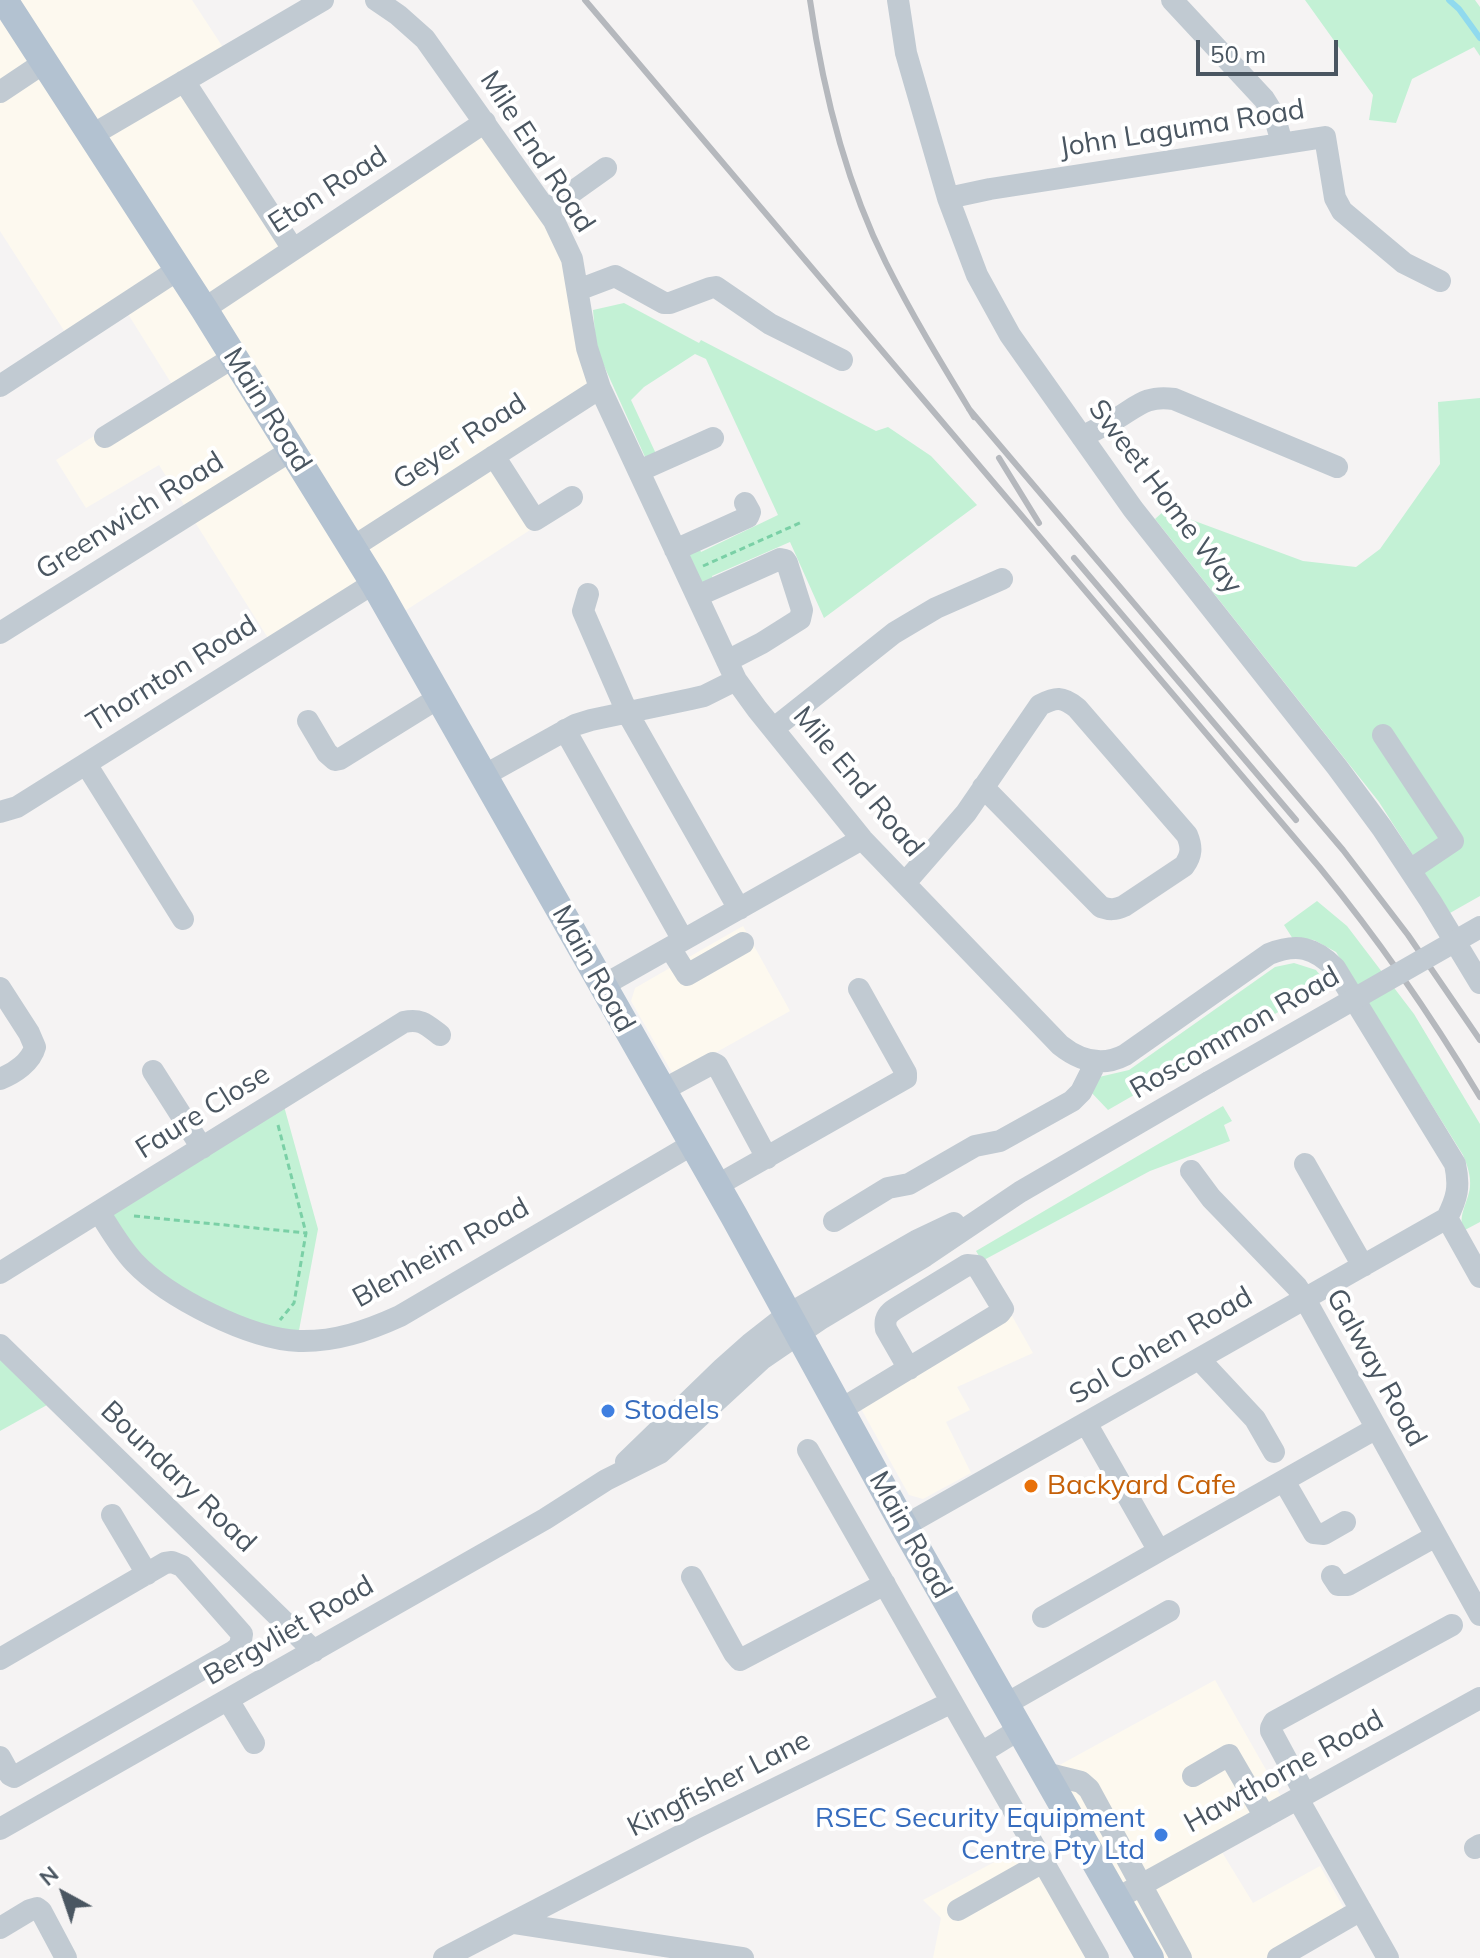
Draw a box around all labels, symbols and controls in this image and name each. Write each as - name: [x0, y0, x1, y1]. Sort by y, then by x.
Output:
- scale bar: [1200, 24, 1342, 74]
- text: 50 m: [1210, 39, 1266, 69]
- street label: Mile End Road: [472, 65, 602, 239]
- street label: John Laguma Road: [1057, 93, 1307, 165]
- street label: Eton Road: [263, 139, 393, 241]
- street label: Main Road: [216, 342, 318, 478]
- street label: Geyer Road: [387, 387, 533, 497]
- street label: Sweet Home Way: [1081, 393, 1249, 601]
- street label: Greenwich Road: [30, 445, 230, 587]
- street label: Thornton Road: [81, 608, 263, 740]
- street label: Mile End Road: [786, 700, 930, 864]
- street label: Main Road: [544, 900, 642, 1038]
- street label: Roscommon Road: [1124, 959, 1346, 1107]
- street label: Faure Close: [130, 1058, 276, 1166]
- street label: Blenheim Road: [347, 1191, 535, 1315]
- street label: Sol Cohen Road: [1064, 1280, 1258, 1412]
- street label: Galway Road: [1319, 1283, 1433, 1453]
- street label: Boundary Road: [93, 1394, 263, 1560]
- place label: Stodels: [624, 1394, 720, 1428]
- marker: Stodels: [599, 1402, 617, 1420]
- street label: Main Road: [861, 1466, 959, 1604]
- place label: Backyard Cafe: [1047, 1469, 1236, 1503]
- marker: Backyard Cafe: [1022, 1477, 1040, 1495]
- street label: Bergvliet Road: [198, 1569, 380, 1693]
- street label: Hawthorne Road: [1178, 1703, 1390, 1841]
- street label: Kingfisher Lane: [622, 1724, 816, 1844]
- place label: RSEC Security Equipment Centre Pty Ltd: [815, 1802, 1145, 1868]
- marker: RSEC Security Equipment Centre Pty Ltd: [1152, 1826, 1170, 1844]
- north arrow: [24, 1854, 104, 1934]
- text: N: [33, 1860, 64, 1892]

